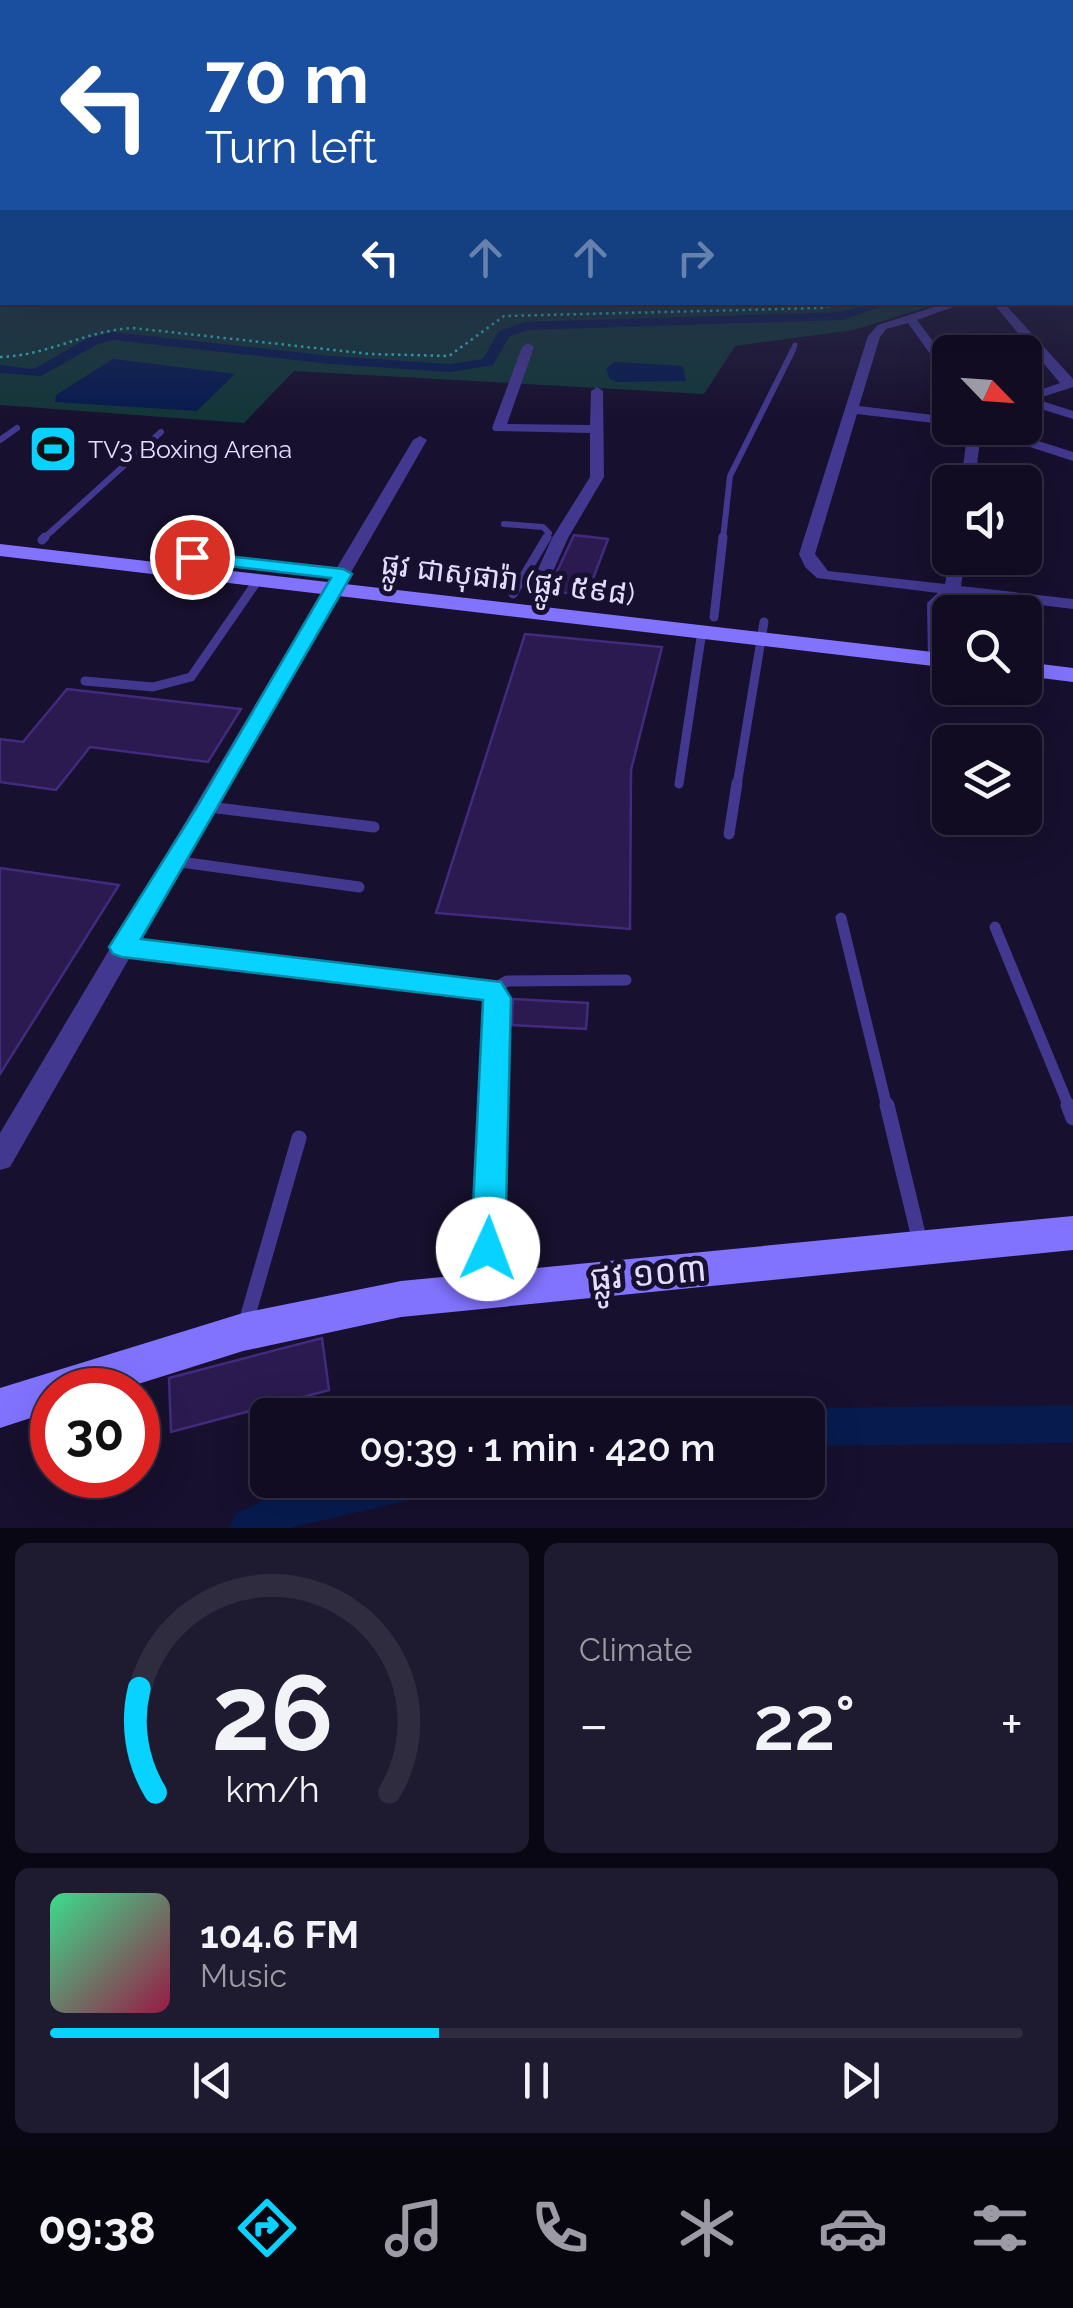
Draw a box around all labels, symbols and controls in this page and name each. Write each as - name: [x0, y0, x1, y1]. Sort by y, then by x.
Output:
- text: 70 m: [205, 37, 369, 119]
- icon: left: [40, 40, 170, 170]
- text: Turn left: [205, 121, 377, 174]
- icon: left: [353, 230, 408, 285]
- icon: ahead: [458, 230, 513, 285]
- icon: ahead: [563, 230, 618, 285]
- icon: right: [668, 230, 723, 285]
- north arrow: [932, 335, 1042, 445]
- map controls: [932, 335, 1042, 835]
- sports icon: TV3 Boxing Arena: [27, 423, 79, 475]
- place label: TV3 Boxing Arena: [88, 434, 292, 464]
- button: sound: [932, 465, 1042, 575]
- pin: [150, 515, 235, 600]
- icon: arrive: [165, 530, 220, 585]
- street label: ផ្លូវ ជាសុផារ៉ា (ផ្លូវ ៥៩៨): [378, 546, 637, 621]
- button: search: [932, 595, 1042, 705]
- button: layers: [932, 725, 1042, 835]
- position arrow: [436, 1197, 540, 1301]
- street label: ផ្លូវ ១០៣: [588, 1247, 709, 1310]
- speed limit sign: 30: [30, 1368, 160, 1498]
- text: 09:39 · 1 min · 420 m: [360, 1425, 715, 1470]
- text: Climate: [579, 1631, 693, 1668]
- text: 26: [211, 1652, 333, 1774]
- text: 22°: [753, 1679, 856, 1768]
- text: −: [579, 1692, 609, 1757]
- text: +: [1000, 1692, 1023, 1757]
- text: km/h: [225, 1768, 319, 1810]
- text: 104.6 FM: [200, 1912, 359, 1957]
- text: Music: [200, 1957, 287, 1994]
- icon: previous: [185, 2053, 240, 2108]
- icon: pause: [509, 2053, 564, 2108]
- icon: next: [833, 2053, 888, 2108]
- icon: directions: [232, 2193, 302, 2263]
- icon: music: [379, 2193, 449, 2263]
- icon: phone: [525, 2193, 595, 2263]
- icon: climate: [672, 2193, 742, 2263]
- icon: car: [818, 2193, 888, 2263]
- icon: filters: [965, 2193, 1035, 2263]
- text: 09:38: [38, 2202, 156, 2255]

